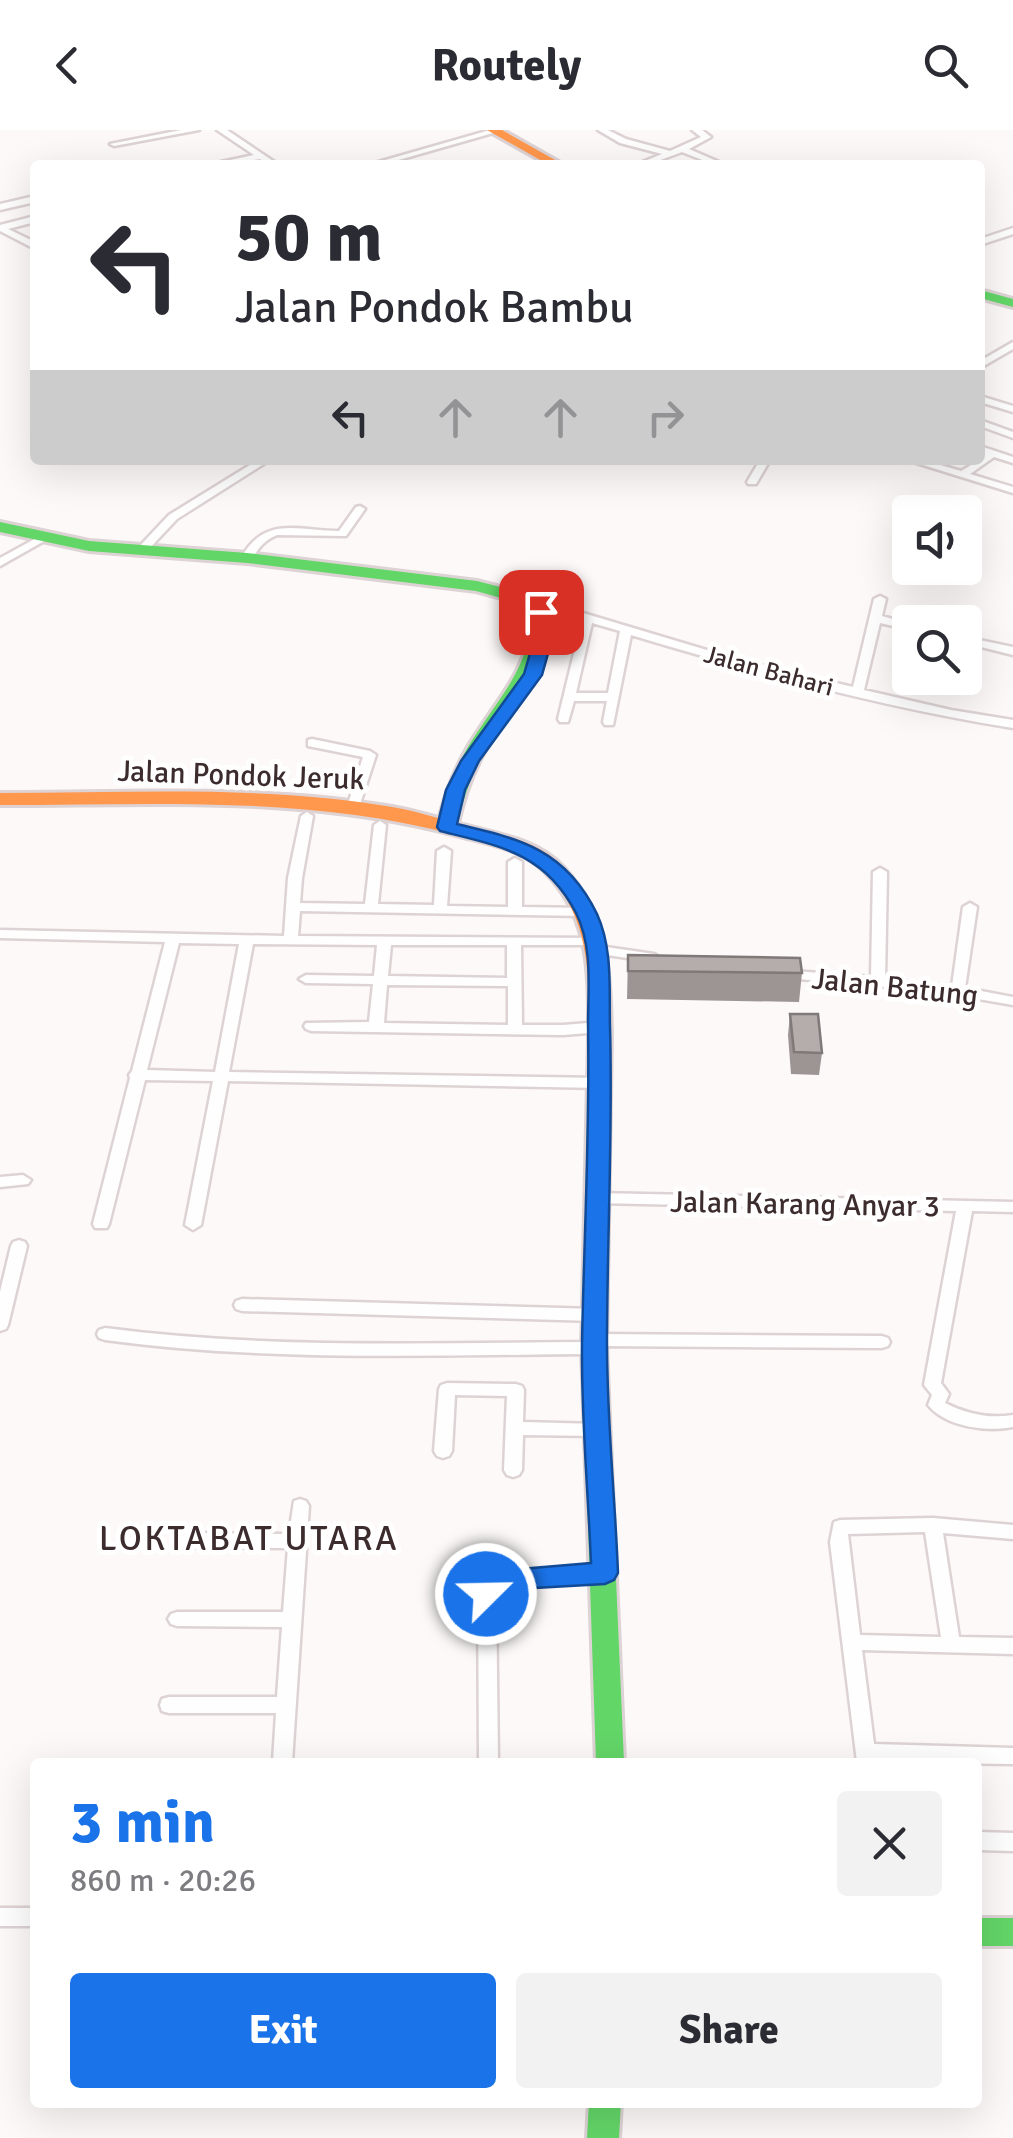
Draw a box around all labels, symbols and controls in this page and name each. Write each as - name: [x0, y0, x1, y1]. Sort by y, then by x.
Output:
- icon: back: [40, 38, 95, 93]
- text: Routely: [432, 38, 581, 93]
- icon: search: [918, 38, 973, 93]
- text: 50 m: [235, 194, 383, 280]
- icon: left: [70, 200, 200, 330]
- text: Jalan Pondok Bambu: [235, 280, 634, 335]
- icon: left: [323, 390, 378, 445]
- icon: ahead: [428, 390, 483, 445]
- icon: ahead: [533, 390, 588, 445]
- icon: right: [638, 390, 693, 445]
- map controls: [892, 495, 982, 695]
- button: sound: [892, 495, 982, 585]
- pin: [499, 570, 584, 655]
- icon: arrive: [514, 585, 569, 640]
- button: search: [892, 605, 982, 695]
- street label: Jalan Bahari: [701, 638, 837, 703]
- street label: Jalan Pondok Jeruk: [117, 753, 365, 798]
- street label: Jalan Batung: [810, 960, 980, 1015]
- street label: Jalan Karang Anyar 3: [670, 1184, 940, 1225]
- district label: LOKTABAT UTARA: [99, 1517, 399, 1560]
- position arrow: [434, 1542, 538, 1646]
- text: 3 min: [70, 1786, 215, 1860]
- button: close: [837, 1791, 942, 1896]
- text: 860 m · 20:26: [70, 1861, 256, 1900]
- button: Exit: [70, 1973, 496, 2088]
- button: Share: [516, 1973, 942, 2088]

